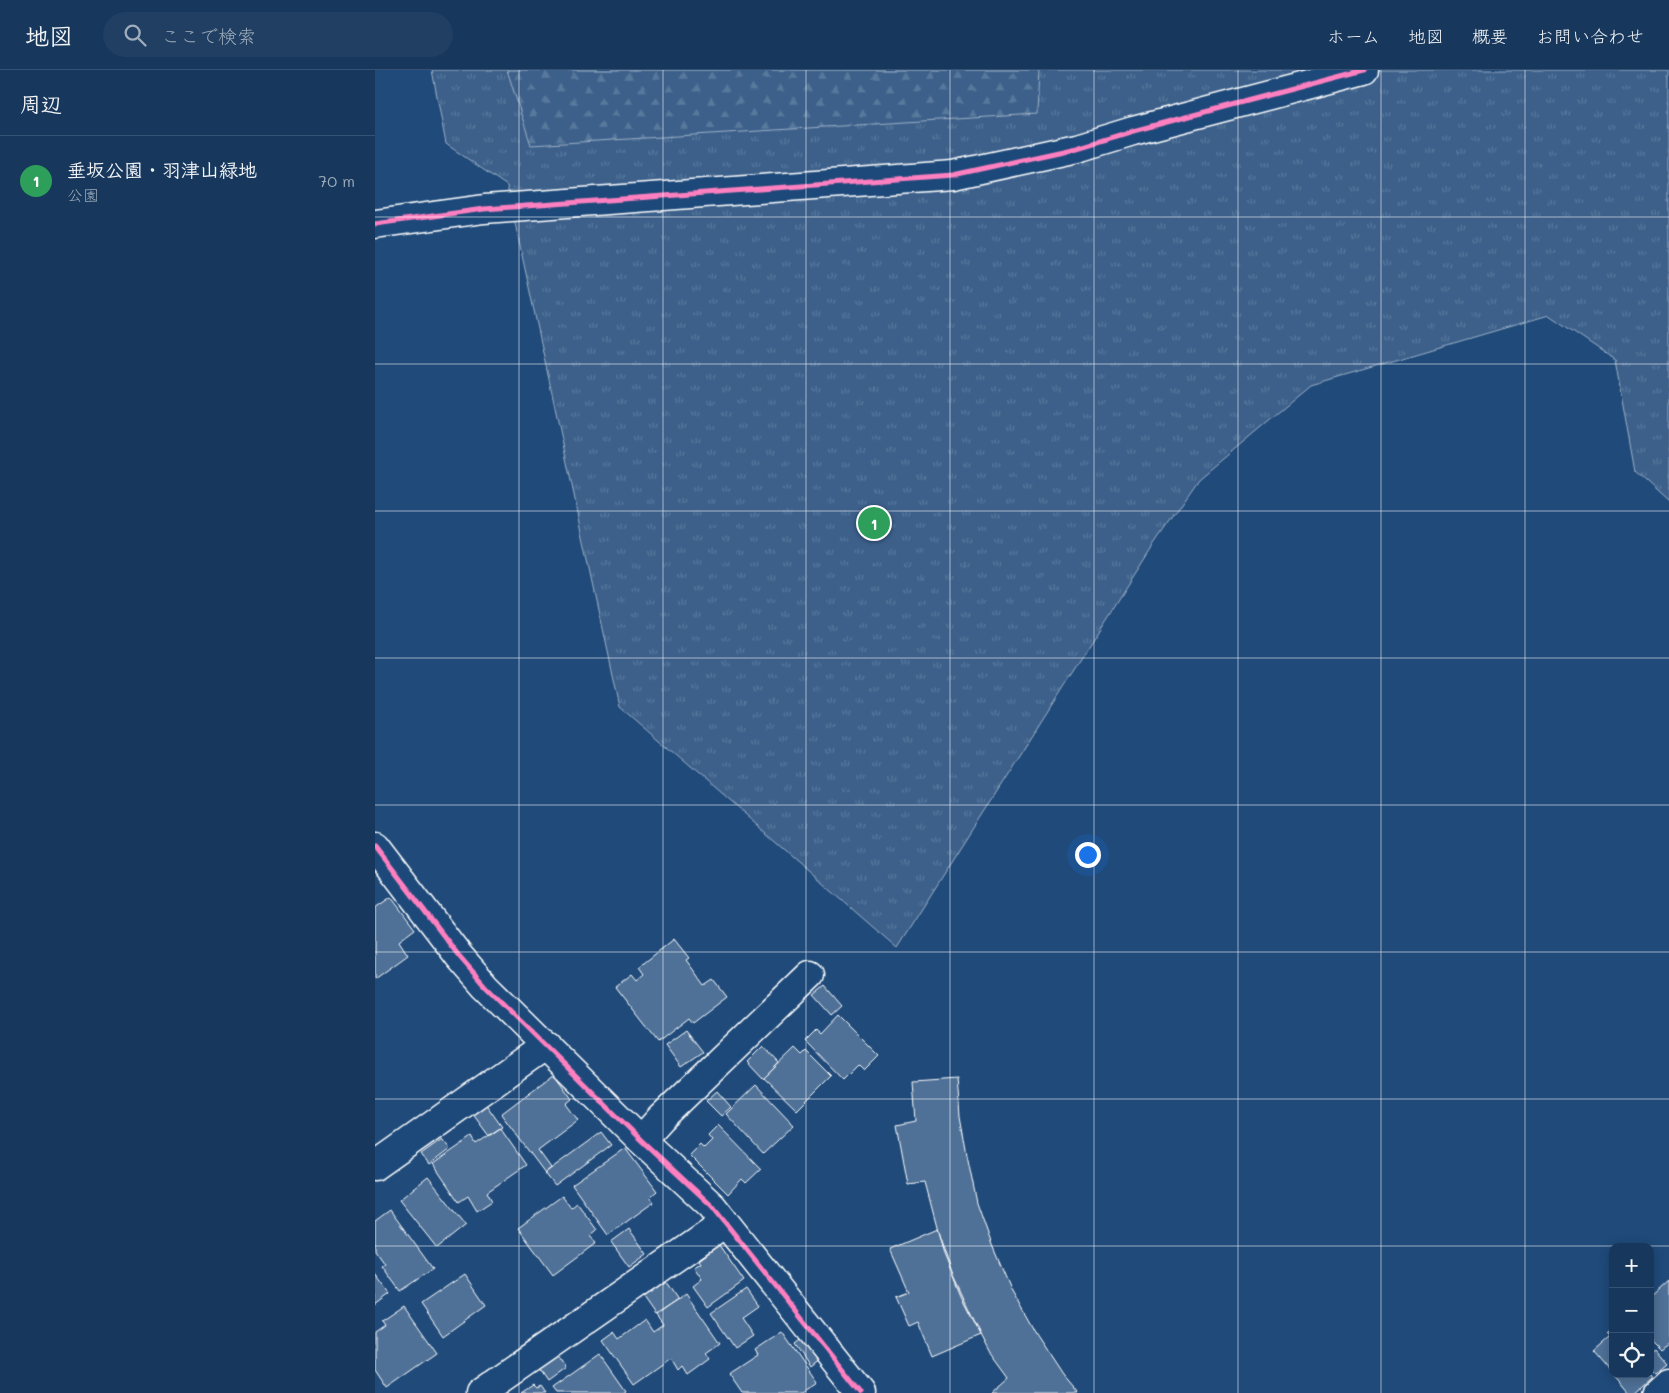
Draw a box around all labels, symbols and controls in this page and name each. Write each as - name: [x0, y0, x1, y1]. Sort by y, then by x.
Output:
- search box: [103, 12, 453, 57]
- text: 地図: [25, 20, 73, 51]
- icon: search: [121, 21, 149, 49]
- text: ここで検索: [161, 23, 256, 48]
- text: ホーム: [1327, 24, 1380, 48]
- text: 地図: [1408, 24, 1444, 48]
- text: 概要: [1472, 24, 1508, 48]
- text: お問い合わせ: [1536, 24, 1644, 48]
- text: 周辺: [20, 90, 62, 117]
- text: 垂坂公園・羽津山緑地: [67, 157, 257, 182]
- text: 1: [32, 170, 40, 191]
- text: 70 m: [318, 170, 355, 191]
- text: 公園: [67, 184, 99, 205]
- pin: 1: [858, 504, 890, 542]
- your location: [1075, 842, 1101, 868]
- map controls: [1609, 1243, 1654, 1378]
- button: +: [1609, 1243, 1654, 1288]
- button: −: [1609, 1288, 1654, 1333]
- button: locate: [1609, 1333, 1654, 1378]

